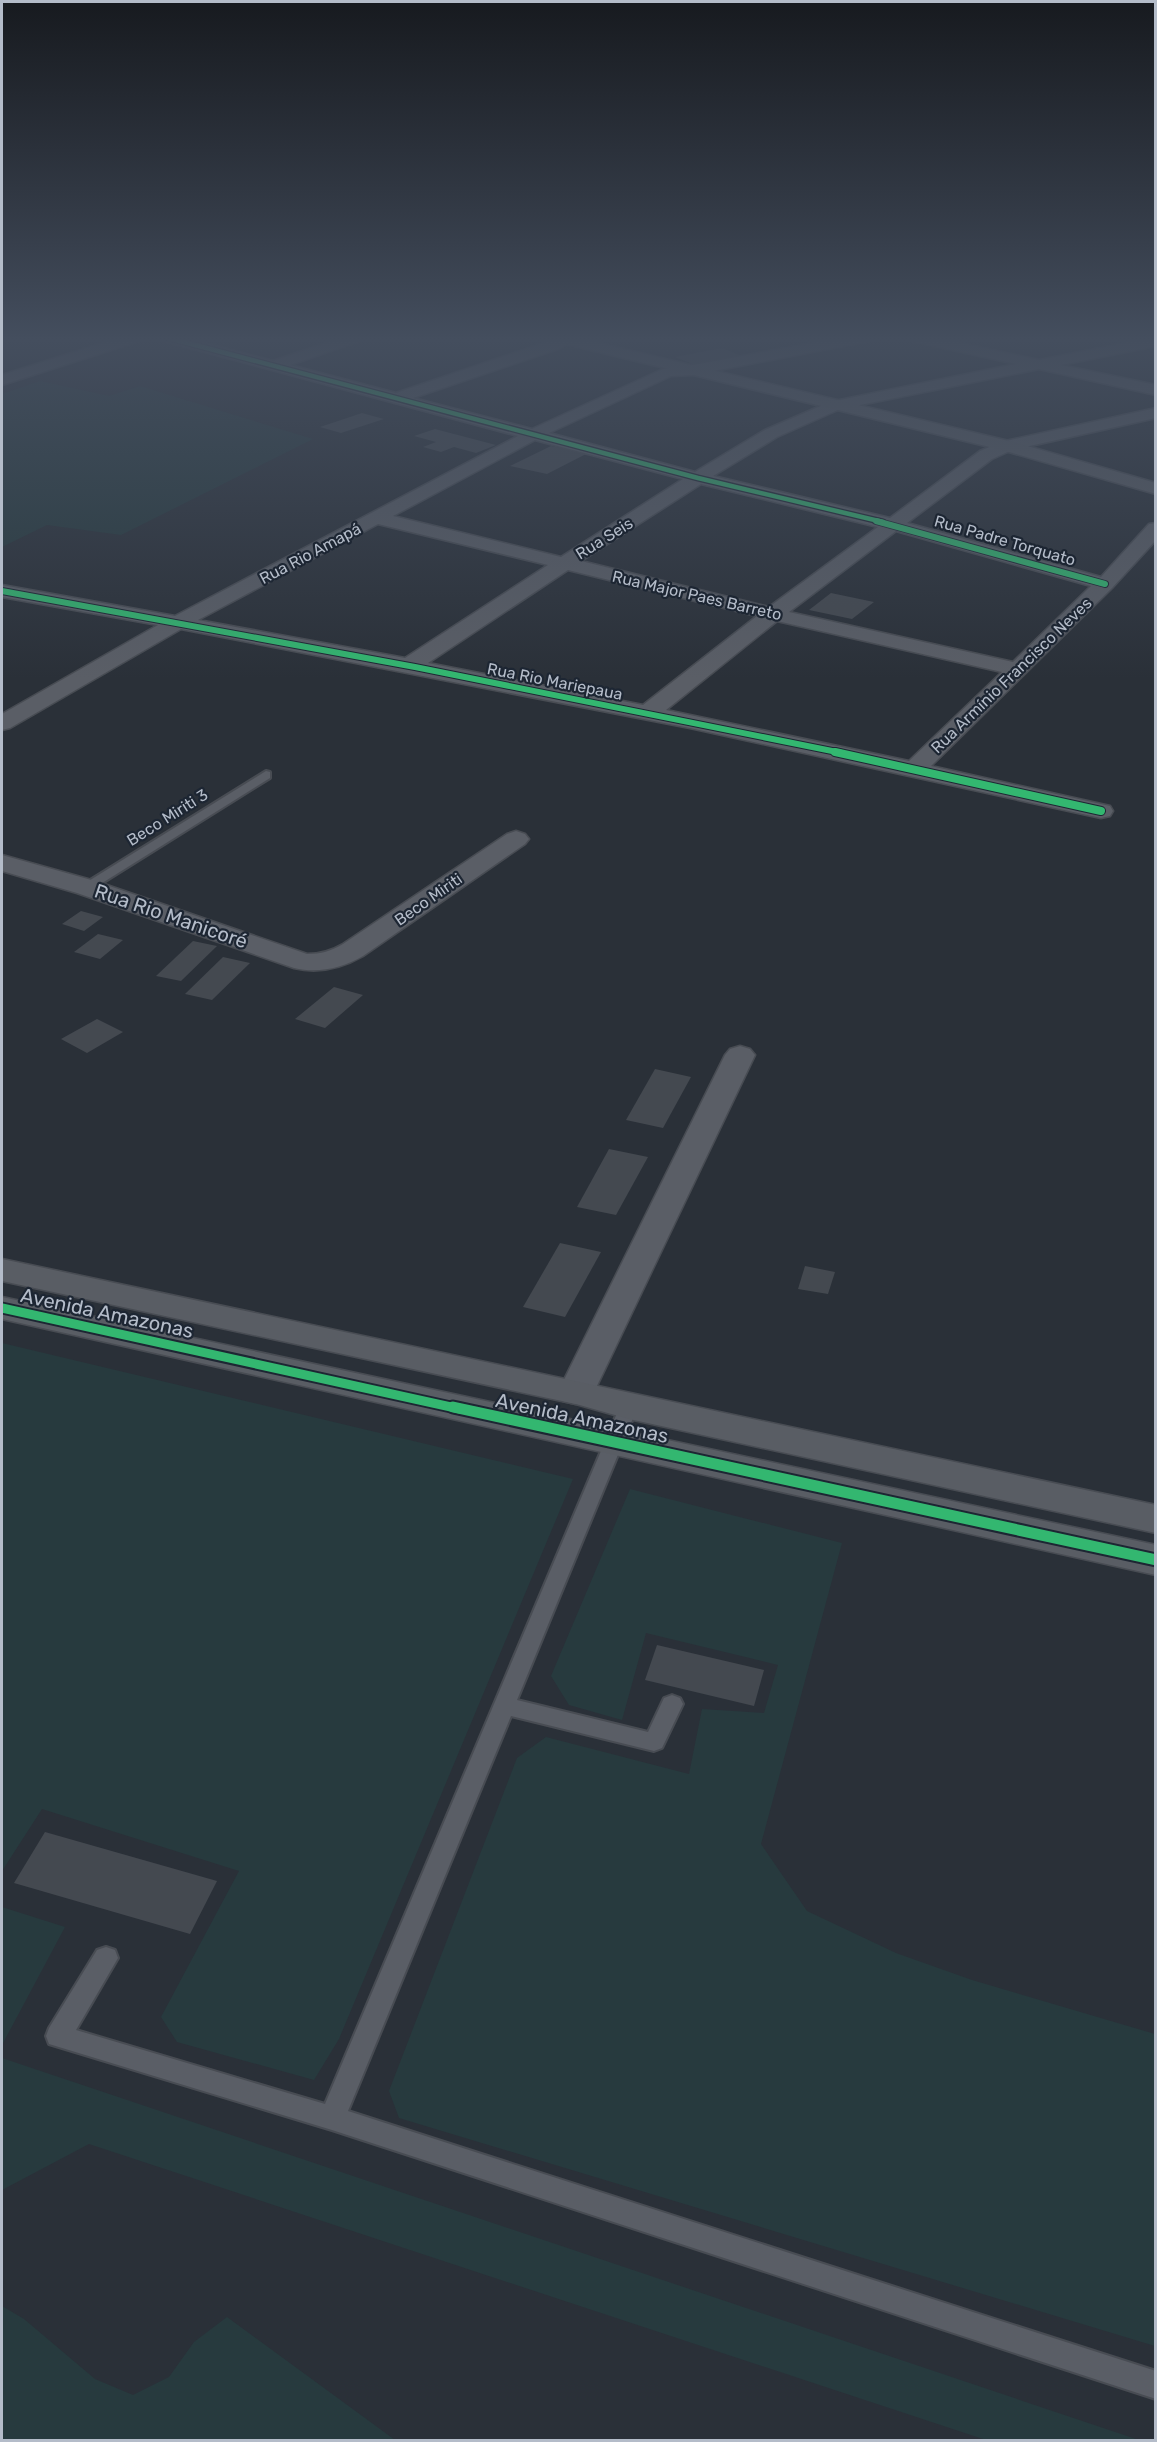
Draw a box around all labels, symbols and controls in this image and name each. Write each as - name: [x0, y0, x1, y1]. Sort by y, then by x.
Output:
- street label: Rua Padre Torquato: [932, 511, 1078, 570]
- street label: Rua Seis: [572, 513, 636, 563]
- street label: Rua Rio Amapá: [256, 519, 364, 588]
- street label: Rua Major Paes Barreto: [610, 567, 783, 624]
- street label: Rua Armínio Francisco Neves: [927, 594, 1096, 757]
- street label: Rua Rio Mariepaua: [486, 659, 624, 704]
- street label: Beco Miriti 3: [123, 785, 211, 850]
- street label: Beco Miriti: [391, 869, 466, 930]
- street label: Rua Rio Manicoré: [91, 879, 251, 953]
- street label: Avenida Amazonas: [18, 1283, 196, 1343]
- street label: Avenida Amazonas: [493, 1388, 671, 1448]

